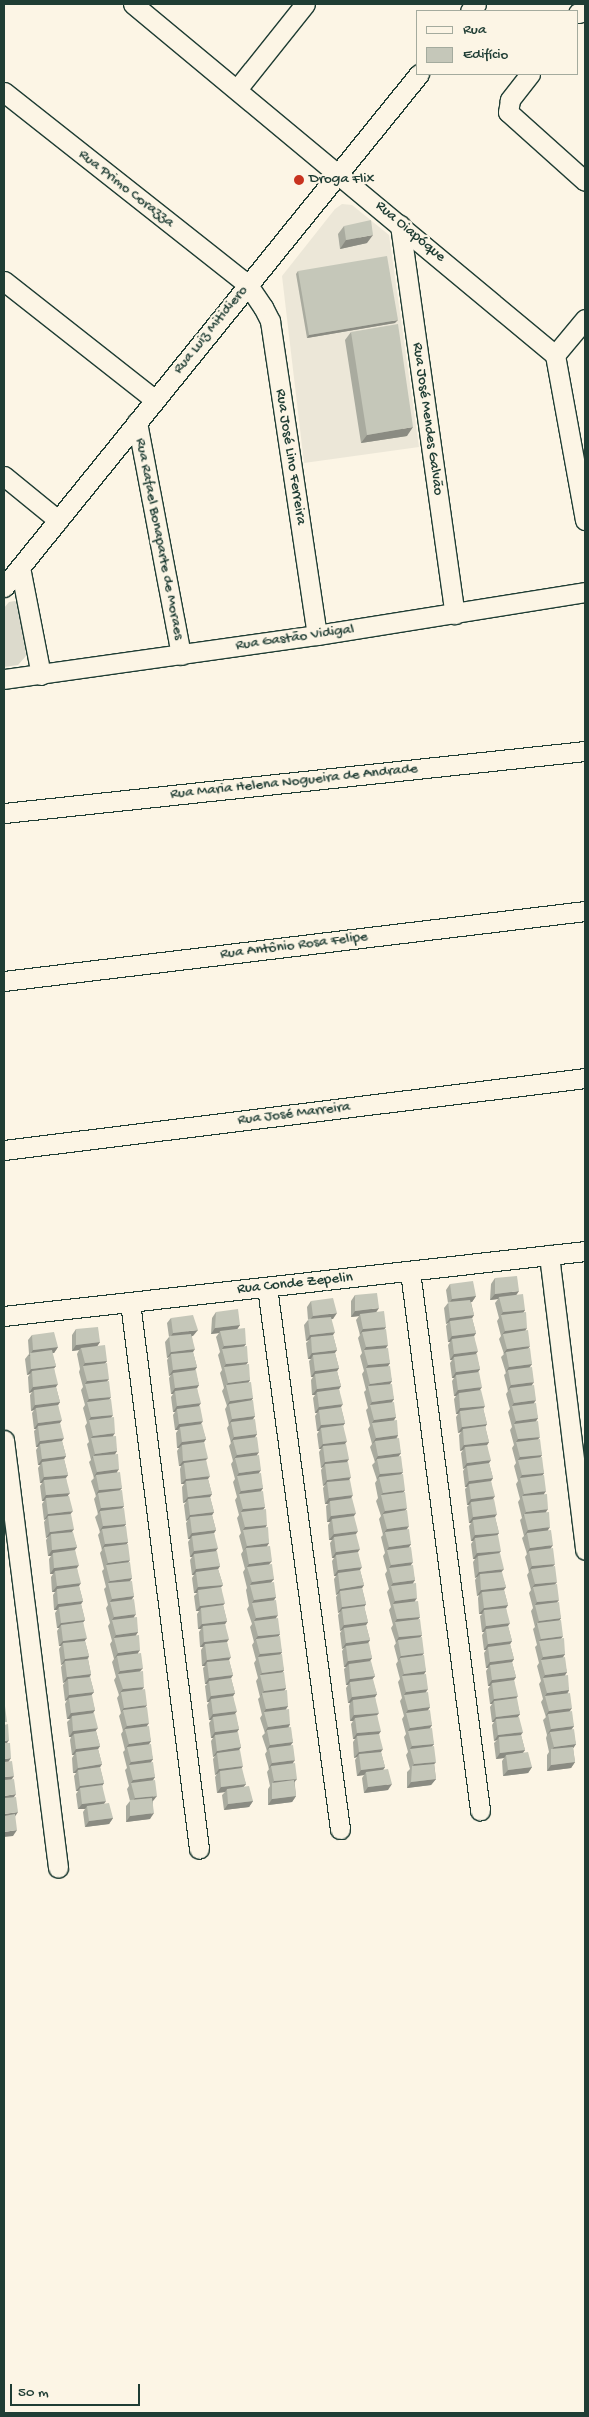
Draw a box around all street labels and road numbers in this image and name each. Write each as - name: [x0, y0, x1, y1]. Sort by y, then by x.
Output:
- street label: Rua Primo Corazza: [74, 146, 178, 232]
- street label: Rua Oiapóque: [371, 197, 449, 267]
- street label: Rua Luiz Mitidiero: [170, 282, 252, 378]
- street label: Rua José Mendes Galvão: [407, 341, 447, 497]
- street label: Rua José Lino Ferreira: [270, 388, 310, 526]
- street label: Rua Rafael Bonaparte de Moraes: [131, 437, 187, 641]
- street label: Rua Gastão Vidigal: [234, 621, 356, 655]
- street label: Rua Maria Helena Nogueira de Andrade: [169, 760, 419, 804]
- street label: Rua Antônio Rosa Felipe: [219, 928, 369, 964]
- street label: Rua José Marreira: [237, 1098, 351, 1130]
- street label: Rua Conde Zepelin: [236, 1269, 354, 1299]

